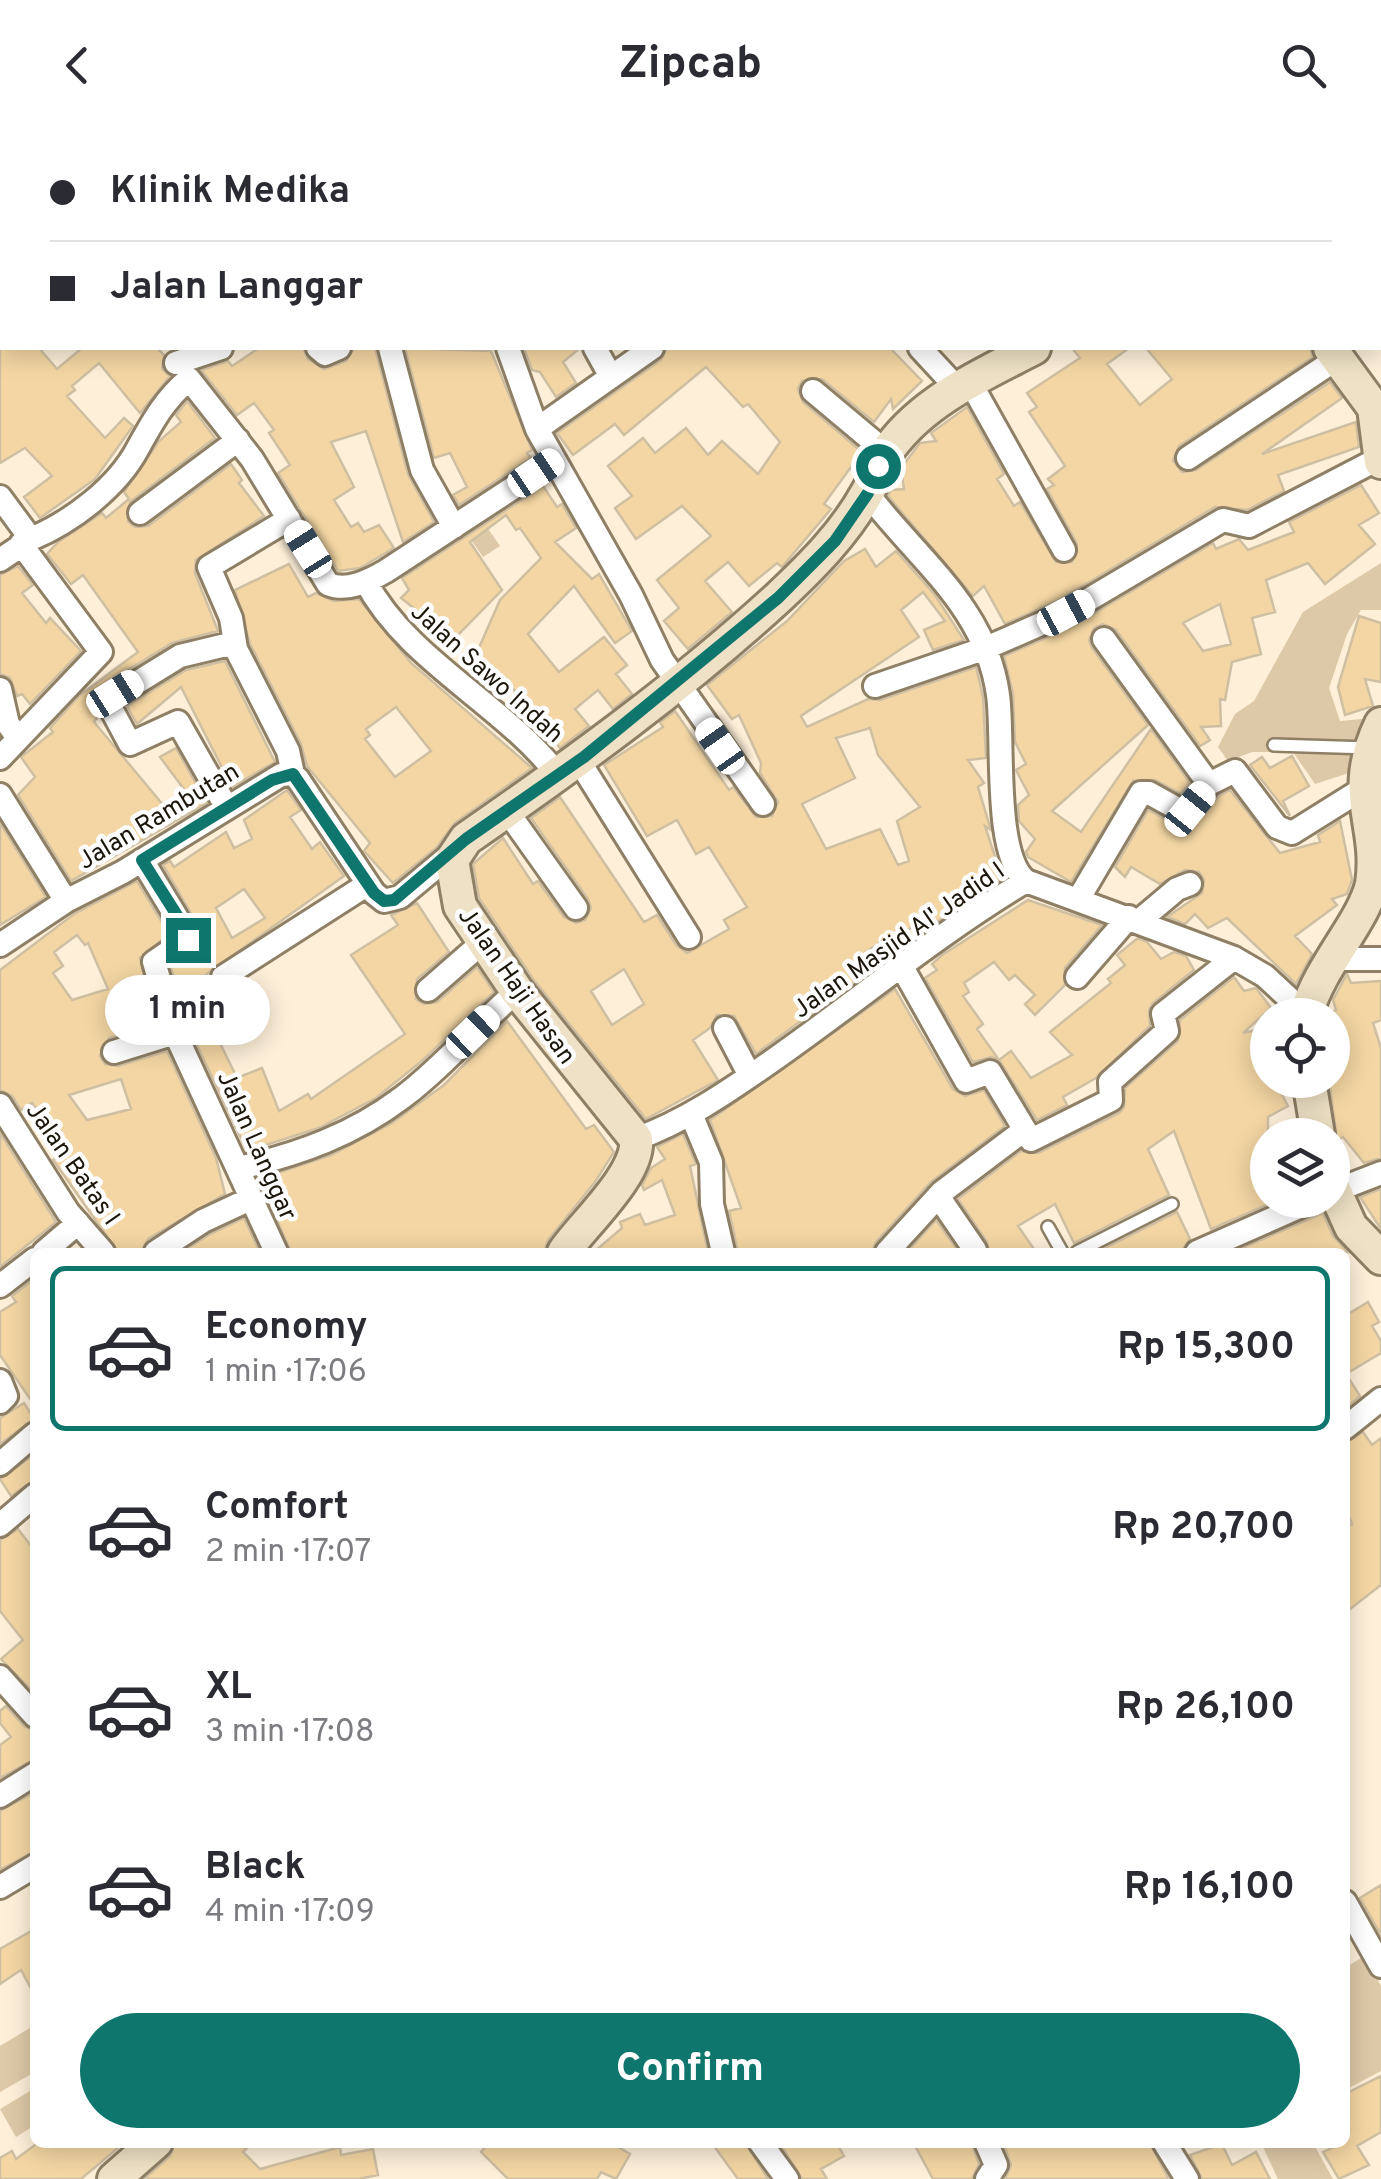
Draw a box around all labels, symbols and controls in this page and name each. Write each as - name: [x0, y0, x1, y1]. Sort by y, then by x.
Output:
- text: Zipcab: [619, 37, 762, 94]
- icon: back: [50, 38, 105, 93]
- icon: search: [1276, 38, 1331, 93]
- text: Klinik Medika: [110, 168, 350, 217]
- text: Jalan Langgar: [110, 264, 363, 313]
- car: [503, 444, 569, 502]
- route start: [856, 444, 901, 489]
- car: [279, 516, 337, 582]
- car: [1032, 586, 1100, 640]
- street label: Jalan Sawo Indah: [403, 597, 569, 751]
- car: [82, 665, 148, 723]
- car: [691, 713, 749, 779]
- street label: Jalan Rambutan: [73, 757, 246, 878]
- car: [1159, 776, 1221, 842]
- street label: Jalan Masjid Al' Jadid I: [787, 856, 1012, 1027]
- street label: Jalan Haji Hasan: [449, 902, 582, 1072]
- route end: [166, 918, 211, 963]
- callout: 1 min: [106, 975, 270, 1045]
- text: 1 min: [149, 990, 226, 1030]
- map controls: [1250, 998, 1350, 1218]
- button: locate: [1250, 998, 1350, 1098]
- car: [441, 1000, 505, 1064]
- street label: Jalan Langgar: [208, 1067, 303, 1226]
- street label: Jalan Batas I: [17, 1097, 126, 1233]
- button: layers: [1250, 1118, 1350, 1218]
- icon: car: [85, 1304, 175, 1394]
- text: Economy: [205, 1304, 367, 1353]
- text: Rp 15,300: [1117, 1324, 1295, 1373]
- text: 1 min · 17:06: [205, 1353, 367, 1393]
- icon: car: [85, 1484, 175, 1574]
- text: Comfort: [205, 1484, 349, 1533]
- text: Rp 20,700: [1112, 1504, 1295, 1553]
- text: 2 min · 17:07: [205, 1533, 371, 1573]
- icon: car: [85, 1664, 175, 1754]
- text: XL: [205, 1664, 252, 1713]
- text: Rp 26,100: [1116, 1684, 1295, 1733]
- text: 3 min · 17:08: [205, 1713, 375, 1753]
- icon: car: [85, 1844, 175, 1934]
- text: Black: [205, 1844, 305, 1893]
- text: Rp 16,100: [1124, 1864, 1295, 1913]
- text: 4 min · 17:09: [205, 1893, 375, 1933]
- button: Confirm: [80, 2013, 1300, 2128]

